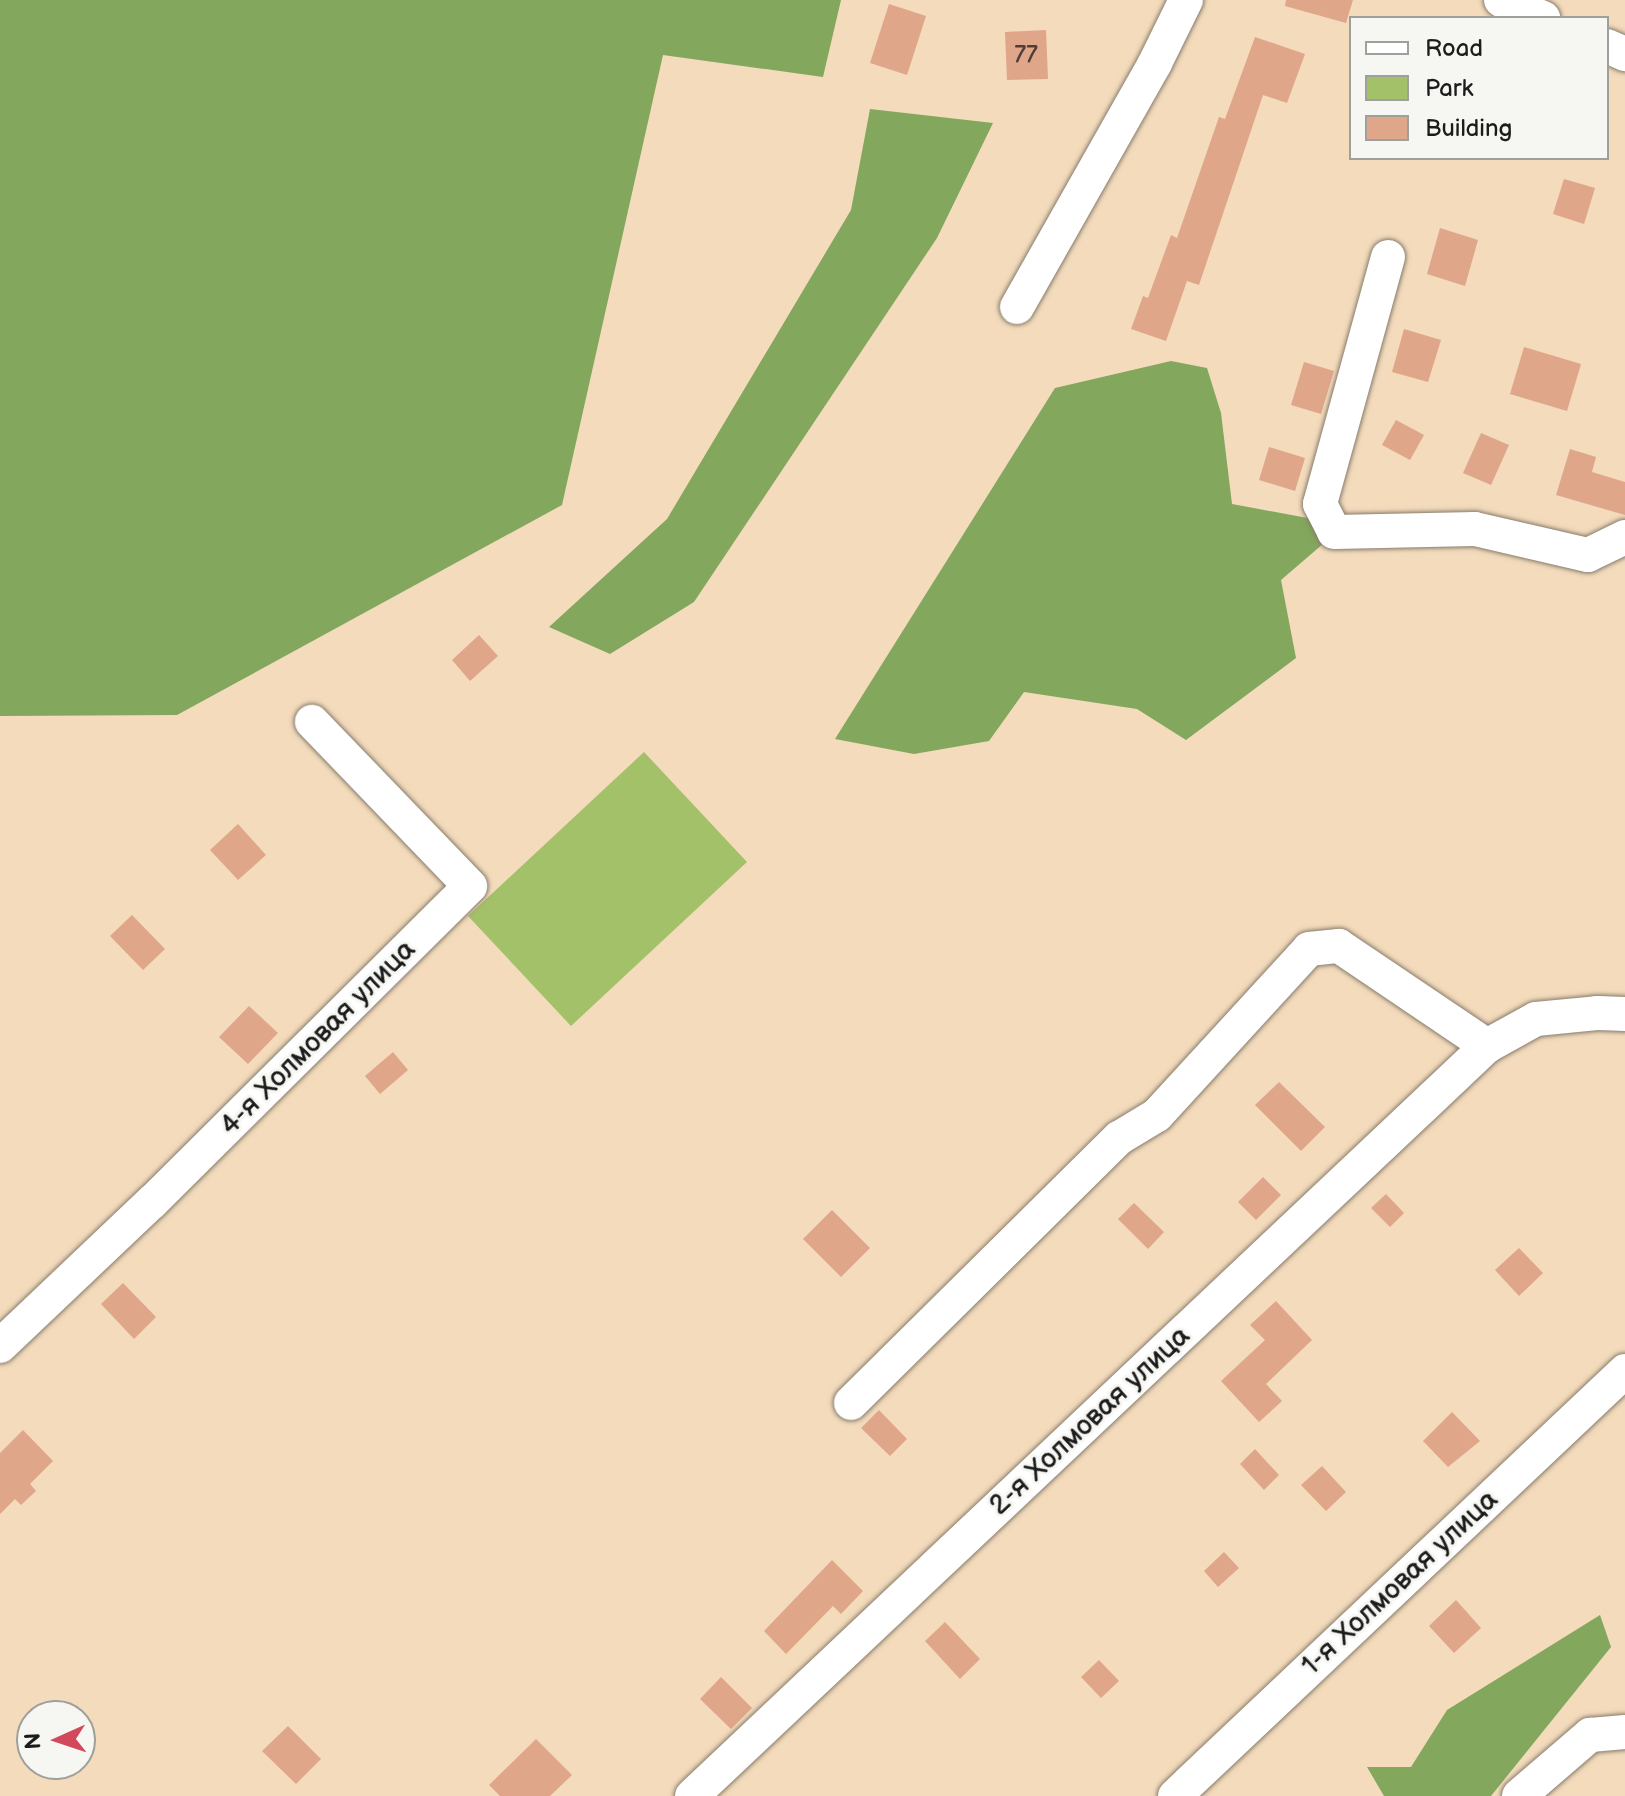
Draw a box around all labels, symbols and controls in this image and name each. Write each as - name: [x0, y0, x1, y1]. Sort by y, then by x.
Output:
- legend: [1349, 16, 1609, 160]
- text: Road: [1425, 34, 1483, 63]
- house number: 77: [1014, 41, 1038, 69]
- text: Park: [1425, 74, 1473, 103]
- text: Building: [1425, 114, 1512, 143]
- street label: 4-я Холмовая улица: [213, 933, 423, 1143]
- street label: 2-я Холмовая улица: [983, 1319, 1197, 1523]
- street label: 1-я Холмовая улица: [1295, 1483, 1505, 1683]
- north arrow: [16, 1700, 96, 1780]
- text: N: [20, 1732, 47, 1750]

